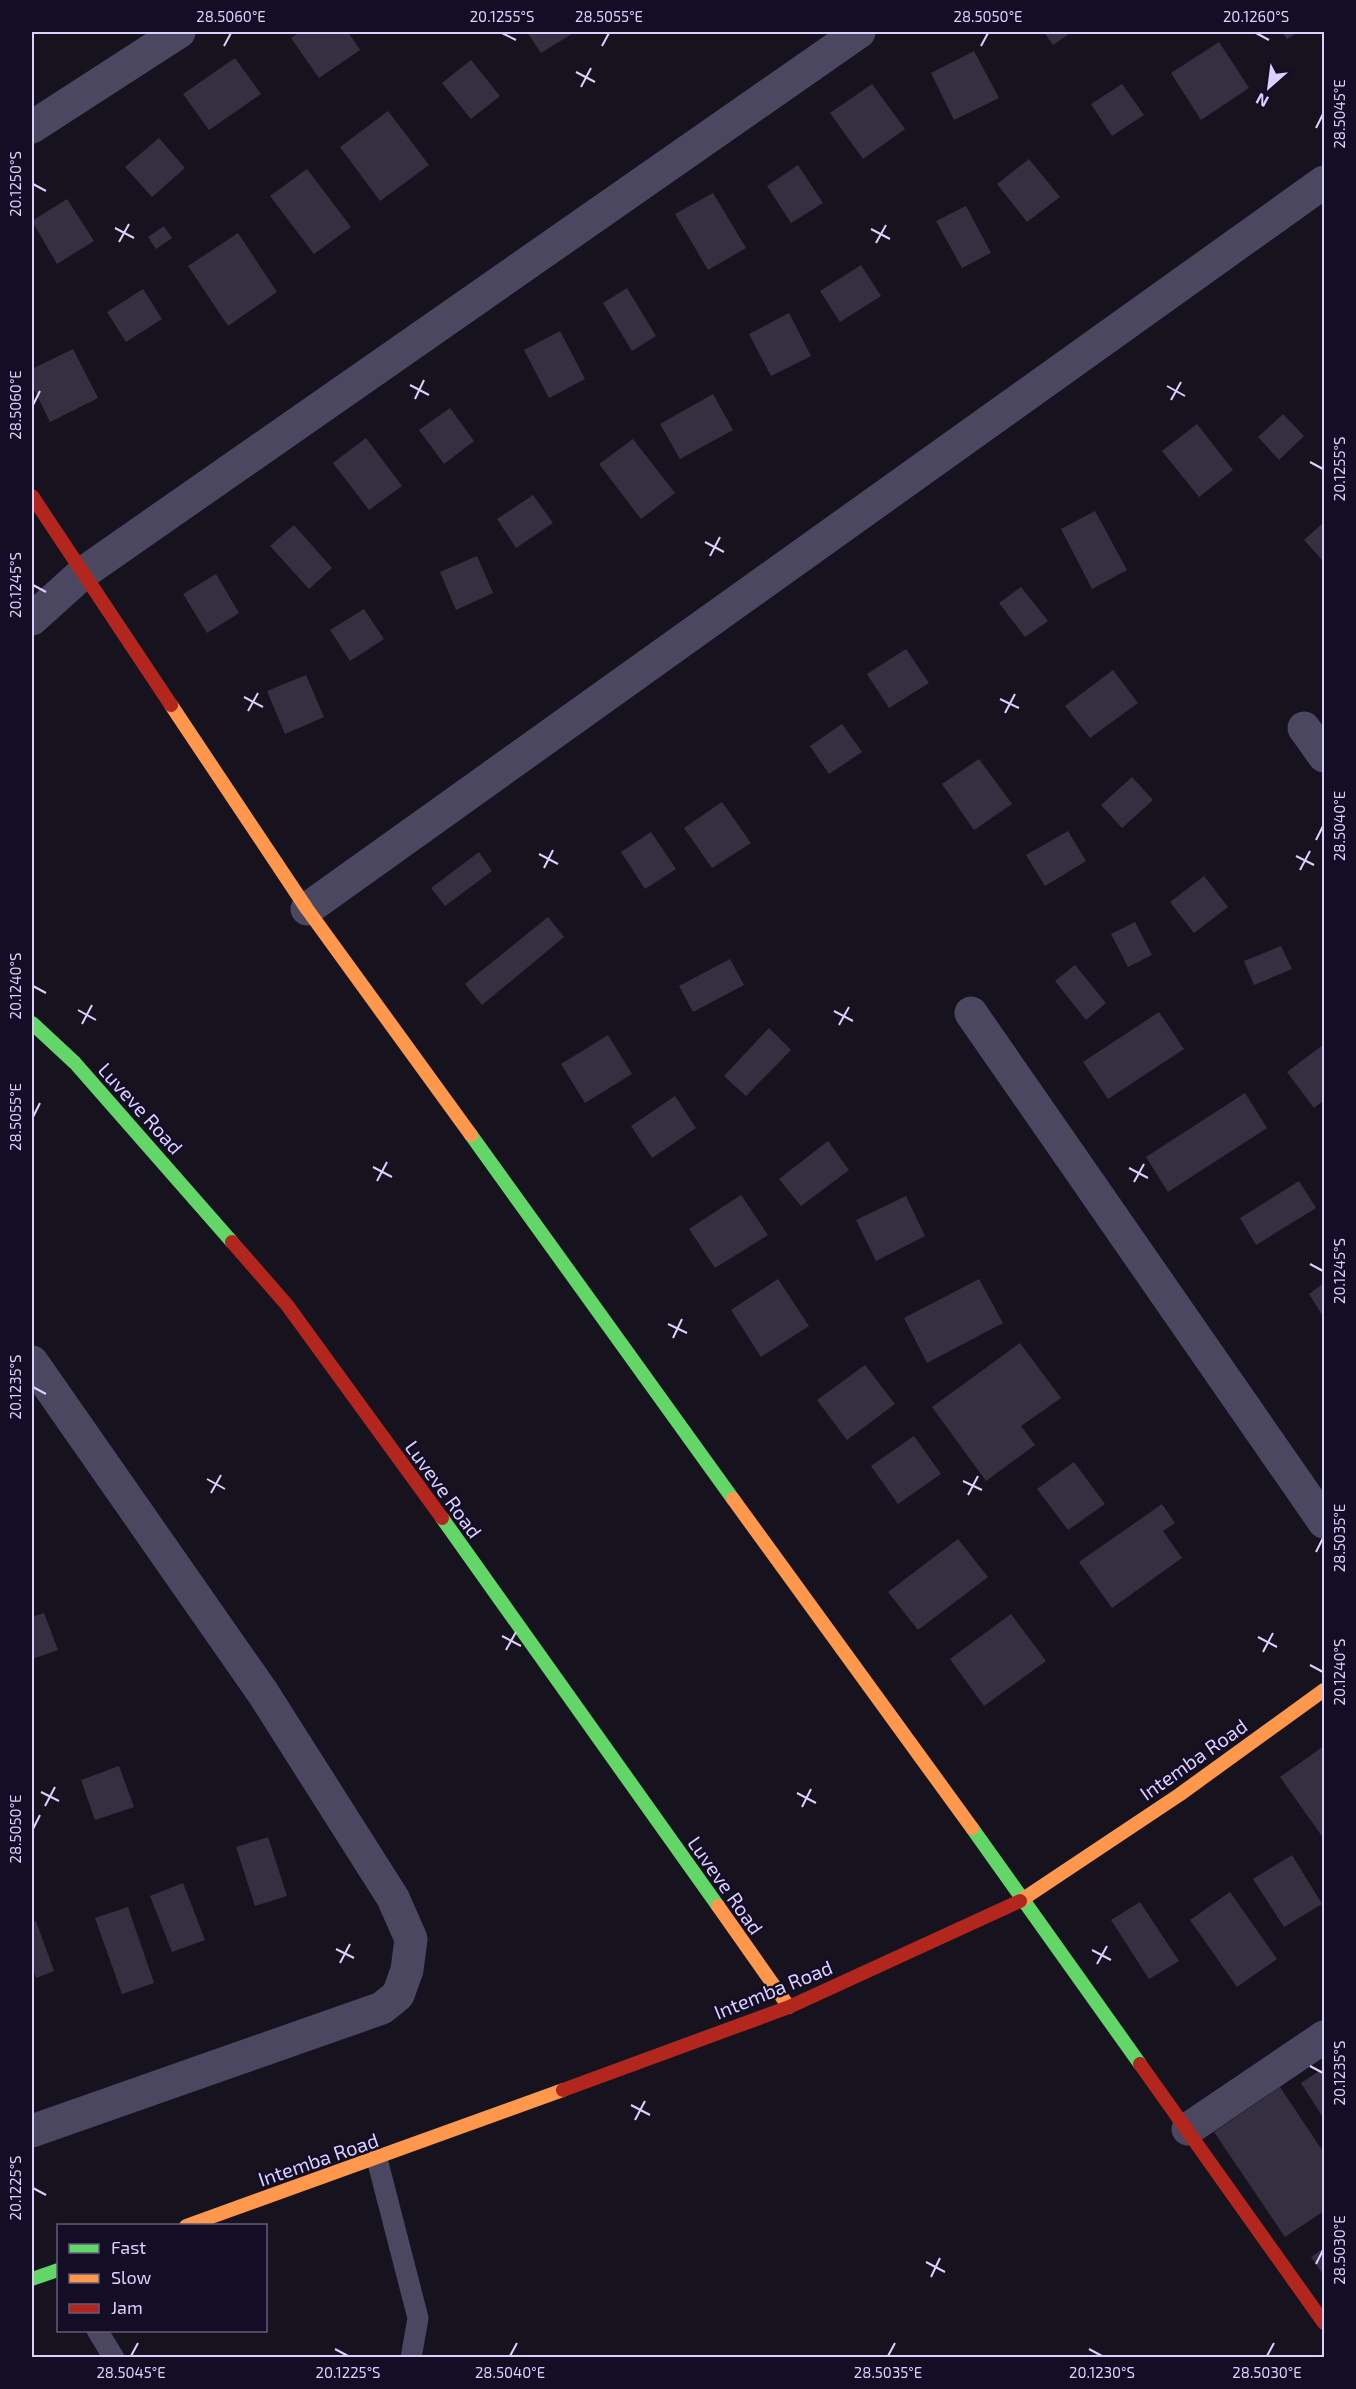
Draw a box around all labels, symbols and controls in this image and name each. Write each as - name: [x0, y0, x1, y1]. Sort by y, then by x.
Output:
- text: 28.5060°E: [196, 7, 266, 25]
- text: 20.1255°S: [470, 7, 534, 25]
- text: 28.5055°E: [575, 7, 643, 25]
- text: 28.5050°E: [954, 7, 1023, 25]
- text: 20.1260°S: [1223, 7, 1289, 25]
- north arrow: [1239, 57, 1299, 117]
- text: 28.5045°E: [1330, 79, 1348, 149]
- text: N: [1252, 90, 1271, 112]
- text: 20.1250°S: [6, 151, 24, 217]
- text: 28.5060°E: [6, 370, 24, 440]
- text: 20.1255°S: [1330, 437, 1348, 501]
- text: 20.1245°S: [6, 552, 24, 618]
- text: 28.5040°E: [1330, 791, 1348, 861]
- text: 20.1240°S: [6, 953, 24, 1019]
- street label: Luveve Road: [94, 1057, 188, 1159]
- text: 28.5055°E: [6, 1083, 24, 1151]
- text: 20.1245°S: [1330, 1238, 1348, 1304]
- text: 20.1235°S: [6, 1355, 24, 1419]
- street label: Luveve Road: [401, 1436, 487, 1542]
- text: 28.5035°E: [1330, 1504, 1348, 1572]
- text: 20.1240°S: [1330, 1639, 1348, 1705]
- street label: Intemba Road: [1135, 1713, 1251, 1805]
- text: 28.5050°E: [6, 1795, 24, 1864]
- street label: Luveve Road: [683, 1831, 769, 1939]
- street label: Intemba Road: [710, 1954, 836, 2024]
- text: 20.1235°S: [1330, 2041, 1348, 2105]
- street label: Intemba Road: [255, 2127, 381, 2191]
- text: 20.1225°S: [6, 2156, 24, 2221]
- text: 28.5030°E: [1330, 2215, 1348, 2285]
- legend: [57, 2224, 267, 2332]
- text: Fast: [111, 2236, 146, 2258]
- text: Slow: [111, 2266, 152, 2288]
- text: Jam: [111, 2296, 143, 2318]
- text: 28.5045°E: [96, 2363, 166, 2381]
- text: 20.1225°S: [316, 2363, 381, 2381]
- text: 28.5040°E: [475, 2363, 545, 2381]
- text: 28.5035°E: [854, 2363, 922, 2381]
- text: 20.1230°S: [1069, 2363, 1135, 2381]
- text: 28.5030°E: [1232, 2363, 1302, 2381]

